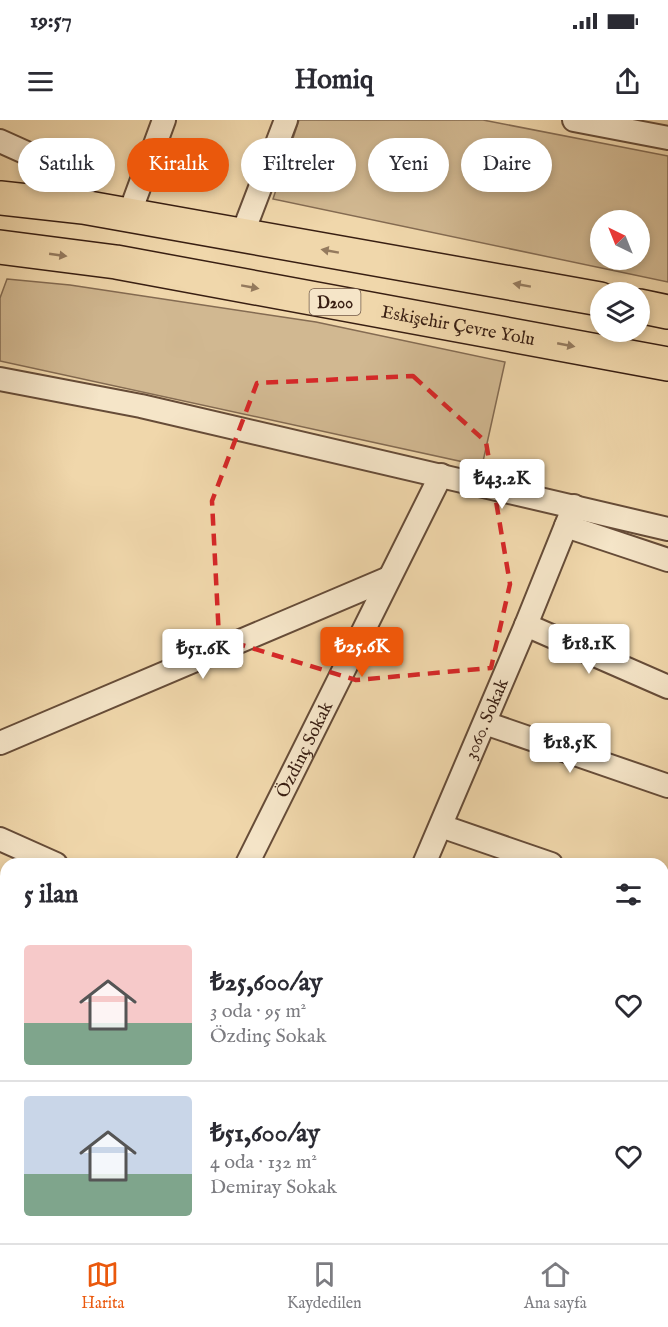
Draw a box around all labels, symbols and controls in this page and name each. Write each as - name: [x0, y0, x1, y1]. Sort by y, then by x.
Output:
- text: 19:57: [30, 7, 72, 35]
- text: Homiq: [295, 64, 373, 98]
- icon: menu: [24, 65, 57, 98]
- icon: share: [611, 65, 644, 98]
- chip: Satılık: [18, 138, 115, 192]
- chip: Kiralık: [127, 138, 229, 192]
- chip: Filtreler: [241, 138, 356, 192]
- chip: Yeni: [368, 138, 449, 192]
- chip: Daire: [461, 138, 552, 192]
- north arrow: [590, 210, 650, 270]
- map controls: [590, 210, 650, 342]
- one-way arrow: [320, 246, 339, 255]
- one-way arrow: [49, 250, 68, 259]
- one-way arrow: [512, 280, 531, 289]
- button: layers: [590, 282, 650, 342]
- one-way arrow: [241, 283, 260, 292]
- road number: D200: [310, 289, 360, 315]
- street label: Eskişehir Çevre Yolu: [379, 301, 537, 352]
- one-way arrow: [557, 341, 576, 350]
- pin: ₺43.2K: [453, 459, 551, 510]
- text: ₺43.2K: [474, 466, 530, 491]
- pin: ₺18.1K: [540, 624, 638, 675]
- pin: ₺25.6K: [313, 627, 411, 678]
- pin: ₺51.6K: [154, 629, 252, 680]
- text: ₺18.1K: [563, 631, 615, 656]
- text: ₺25.6K: [334, 634, 390, 659]
- text: ₺51.6K: [176, 636, 230, 661]
- street label: 3060. Sokak: [460, 675, 515, 763]
- street label: Özdinç Sokak: [271, 698, 339, 802]
- pin: ₺18.5K: [521, 723, 619, 774]
- text: ₺18.5K: [544, 730, 596, 755]
- text: 5 ilan: [24, 878, 78, 911]
- icon: filters: [612, 878, 645, 911]
- text: ₺25,600/ay: [210, 966, 323, 999]
- icon: home: [72, 969, 144, 1041]
- icon: heart: [612, 989, 645, 1022]
- text: 3 oda · 95 m²: [210, 999, 306, 1024]
- text: Özdinç Sokak: [210, 1024, 326, 1049]
- text: ₺51,600/ay: [210, 1117, 320, 1150]
- icon: home: [72, 1120, 144, 1192]
- icon: heart: [612, 1140, 645, 1173]
- text: 4 oda · 132 m²: [210, 1150, 317, 1175]
- text: Demiray Sokak: [210, 1175, 337, 1200]
- tab: Harita: [81, 1258, 124, 1314]
- tab: Kaydedilen: [287, 1258, 362, 1314]
- tab: Ana sayfa: [524, 1258, 587, 1314]

